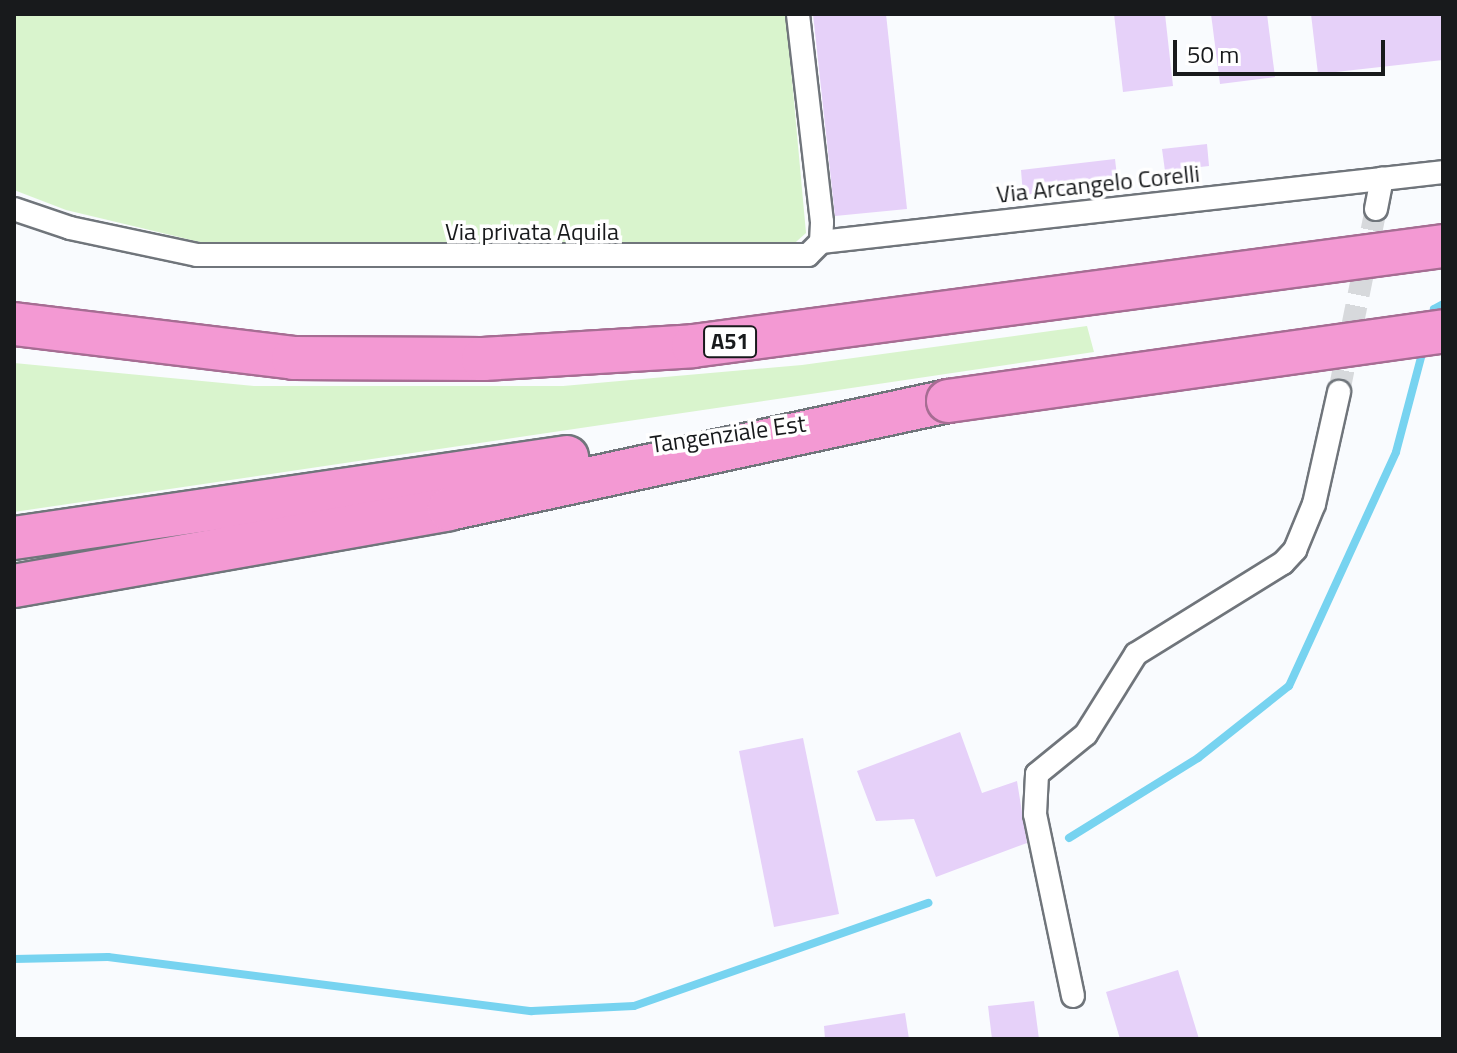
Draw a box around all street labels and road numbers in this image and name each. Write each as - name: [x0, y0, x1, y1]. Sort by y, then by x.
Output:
- street label: Via Arcangelo Corelli: [995, 159, 1201, 209]
- street label: Via privata Aquila: [445, 218, 619, 246]
- road number: A51: [702, 324, 758, 360]
- street label: Tangenziale Est: [648, 409, 808, 459]

